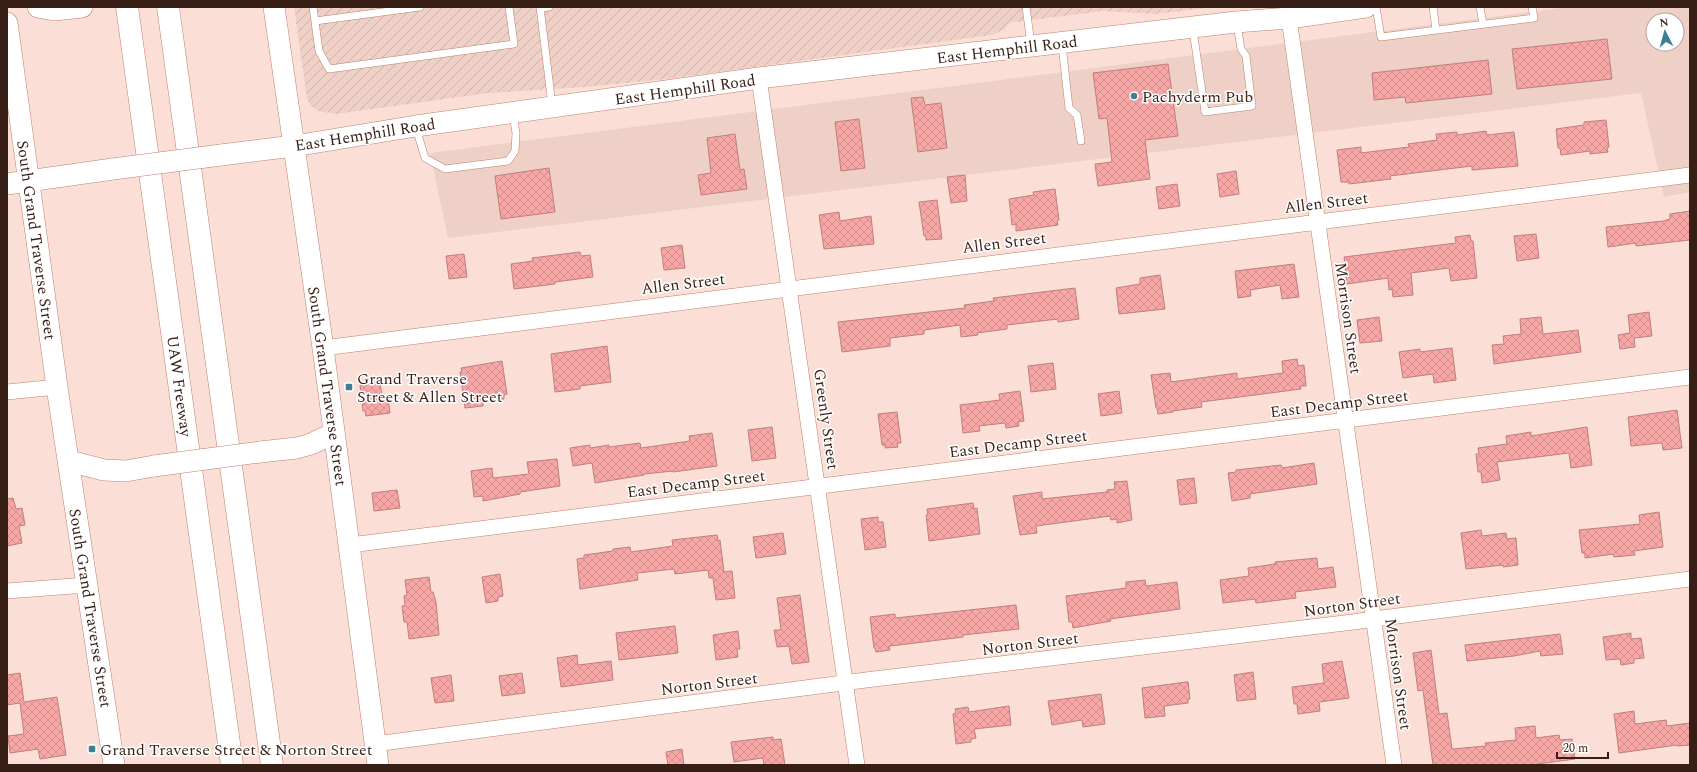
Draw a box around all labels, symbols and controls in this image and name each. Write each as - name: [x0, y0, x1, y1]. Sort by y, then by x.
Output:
- north arrow: [1645, 12, 1685, 52]
- text: N: [1659, 14, 1669, 31]
- street label: East Hemphill Road: [935, 29, 1079, 71]
- street label: East Hemphill Road: [613, 68, 757, 112]
- place label: Pachyderm Pub: [1142, 85, 1253, 109]
- marker: Pachyderm Pub: [1129, 91, 1139, 101]
- street label: East Hemphill Road: [293, 112, 437, 158]
- street label: South Grand Traverse Street: [10, 139, 62, 342]
- street label: Allen Street: [1283, 186, 1370, 220]
- street label: Allen Street: [961, 226, 1048, 260]
- street label: Morrison Street: [1328, 261, 1368, 376]
- street label: Allen Street: [640, 267, 727, 301]
- street label: South Grand Traverse Street: [301, 285, 353, 488]
- street label: UAW Freeway: [160, 334, 198, 440]
- place label: Grand Traverse Street & Allen Street: [357, 367, 503, 409]
- street label: Greenly Street: [807, 367, 845, 472]
- marker: Grand Traverse Street & Allen Street: [344, 382, 354, 392]
- street label: East Decamp Street: [1269, 384, 1410, 424]
- street label: East Decamp Street: [948, 424, 1089, 464]
- street label: East Decamp Street: [626, 464, 767, 504]
- street label: South Grand Traverse Street: [62, 507, 118, 710]
- street label: Norton Street: [1302, 586, 1402, 624]
- street label: Morrison Street: [1378, 617, 1418, 732]
- street label: Norton Street: [980, 626, 1080, 662]
- street label: Norton Street: [659, 666, 759, 702]
- scale bar: [1557, 734, 1608, 760]
- place label: Grand Traverse Street & Norton Street: [100, 738, 373, 762]
- text: 20 m: [1563, 739, 1588, 758]
- marker: Grand Traverse Street & Norton Street: [87, 744, 97, 754]

